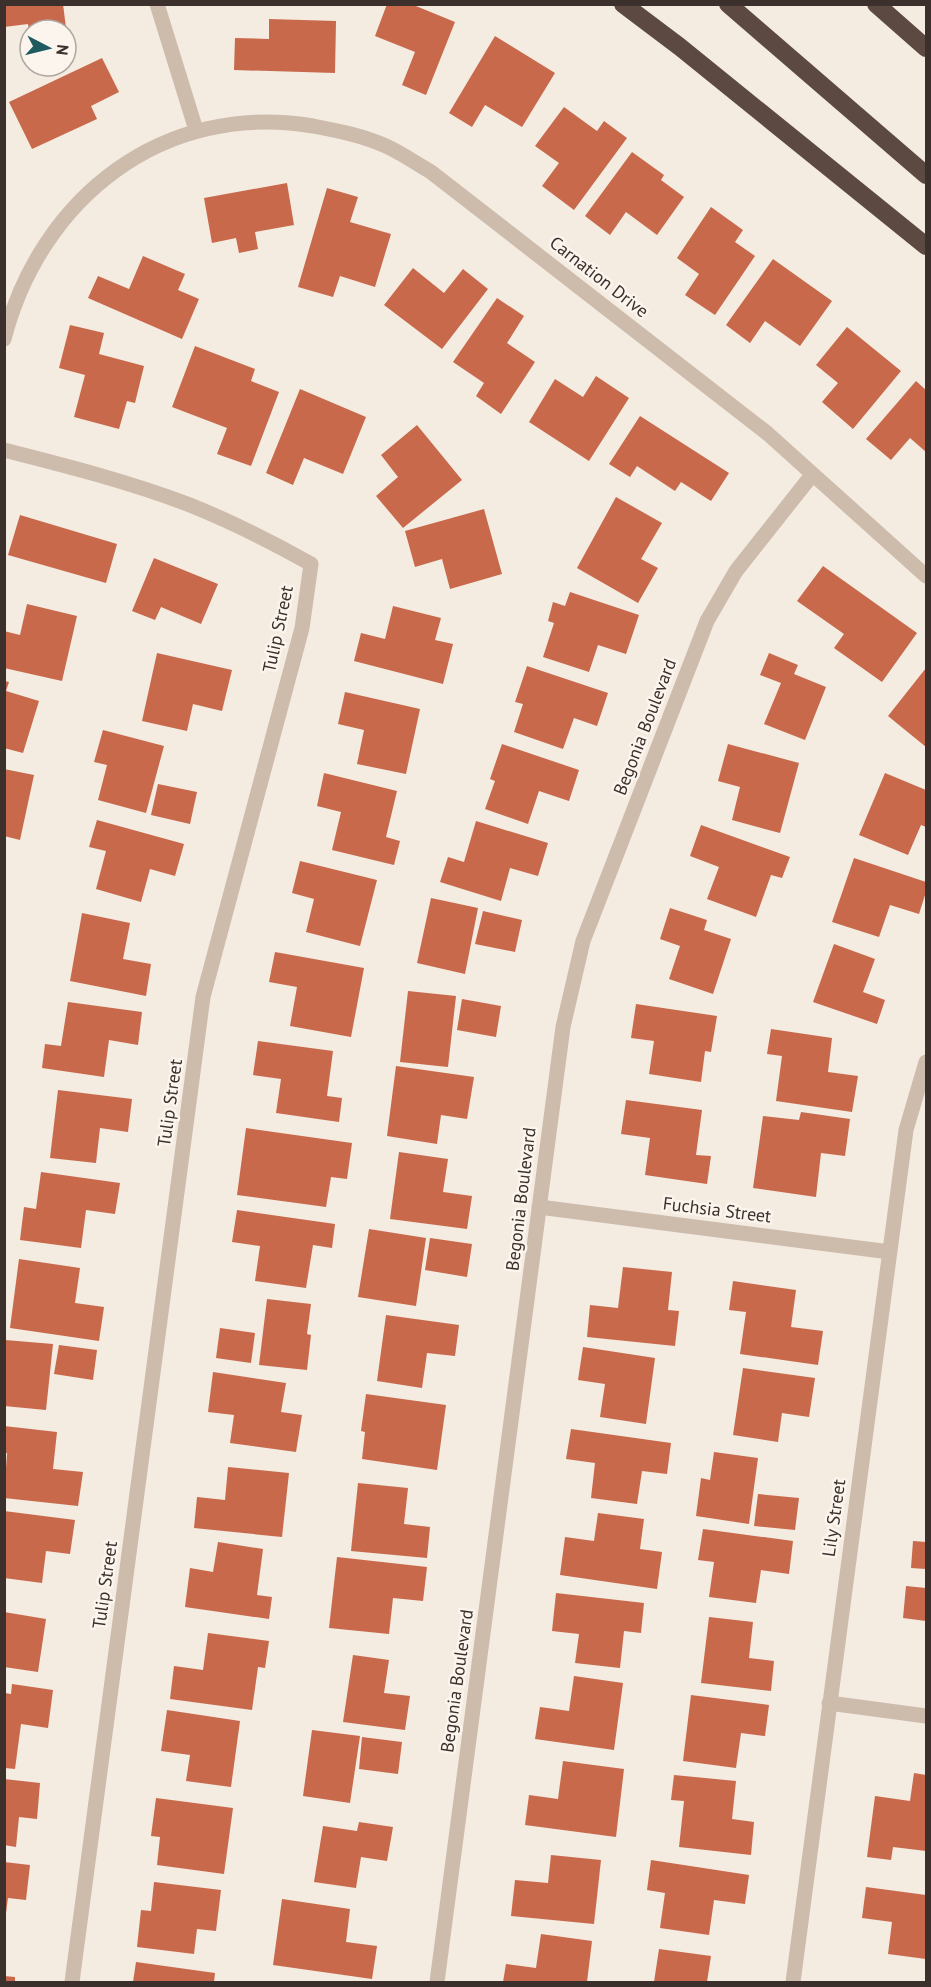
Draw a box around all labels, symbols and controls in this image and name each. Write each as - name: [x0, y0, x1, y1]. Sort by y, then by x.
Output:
- north arrow: [18, 18, 78, 78]
- text: N: [52, 43, 73, 56]
- street label: Carnation Drive: [545, 231, 653, 322]
- street label: Tulip Street: [257, 583, 298, 675]
- street label: Begonia Boulevard: [608, 655, 681, 798]
- street label: Tulip Street: [152, 1058, 187, 1148]
- street label: Begonia Boulevard: [500, 1126, 541, 1272]
- street label: Fuchsia Street: [662, 1191, 773, 1228]
- street label: Lily Street: [817, 1478, 850, 1558]
- street label: Tulip Street: [87, 1540, 122, 1630]
- street label: Begonia Boulevard: [435, 1608, 478, 1754]

